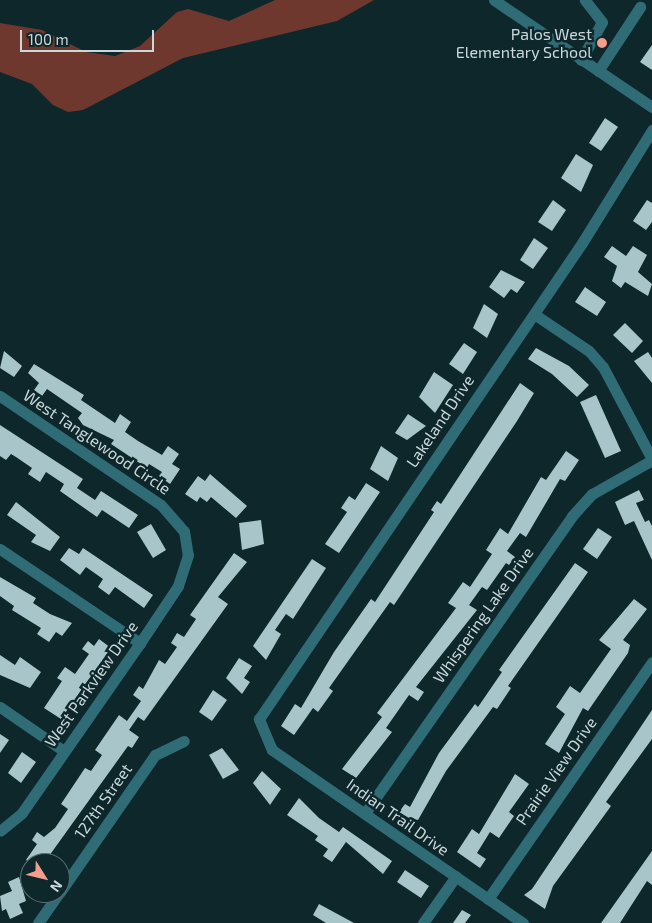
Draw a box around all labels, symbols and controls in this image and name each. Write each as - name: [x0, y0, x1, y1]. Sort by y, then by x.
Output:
- scale bar: [22, 20, 156, 52]
- place label: Palos West Elementary School: [455, 24, 592, 62]
- text: 100 m: [28, 30, 69, 48]
- marker: Palos West Elementary School: [596, 37, 608, 49]
- street label: Lakeland Drive: [402, 371, 478, 471]
- street label: West Tanglewood Circle: [20, 385, 174, 499]
- street label: Whispering Lake Drive: [429, 543, 537, 687]
- street label: West Parkview Drive: [40, 617, 142, 751]
- street label: Prairie View Drive: [511, 713, 601, 829]
- street label: 127th Street: [70, 760, 136, 842]
- street label: Indian Trail Drive: [343, 774, 453, 860]
- north arrow: [20, 853, 70, 903]
- text: N: [47, 877, 67, 896]

